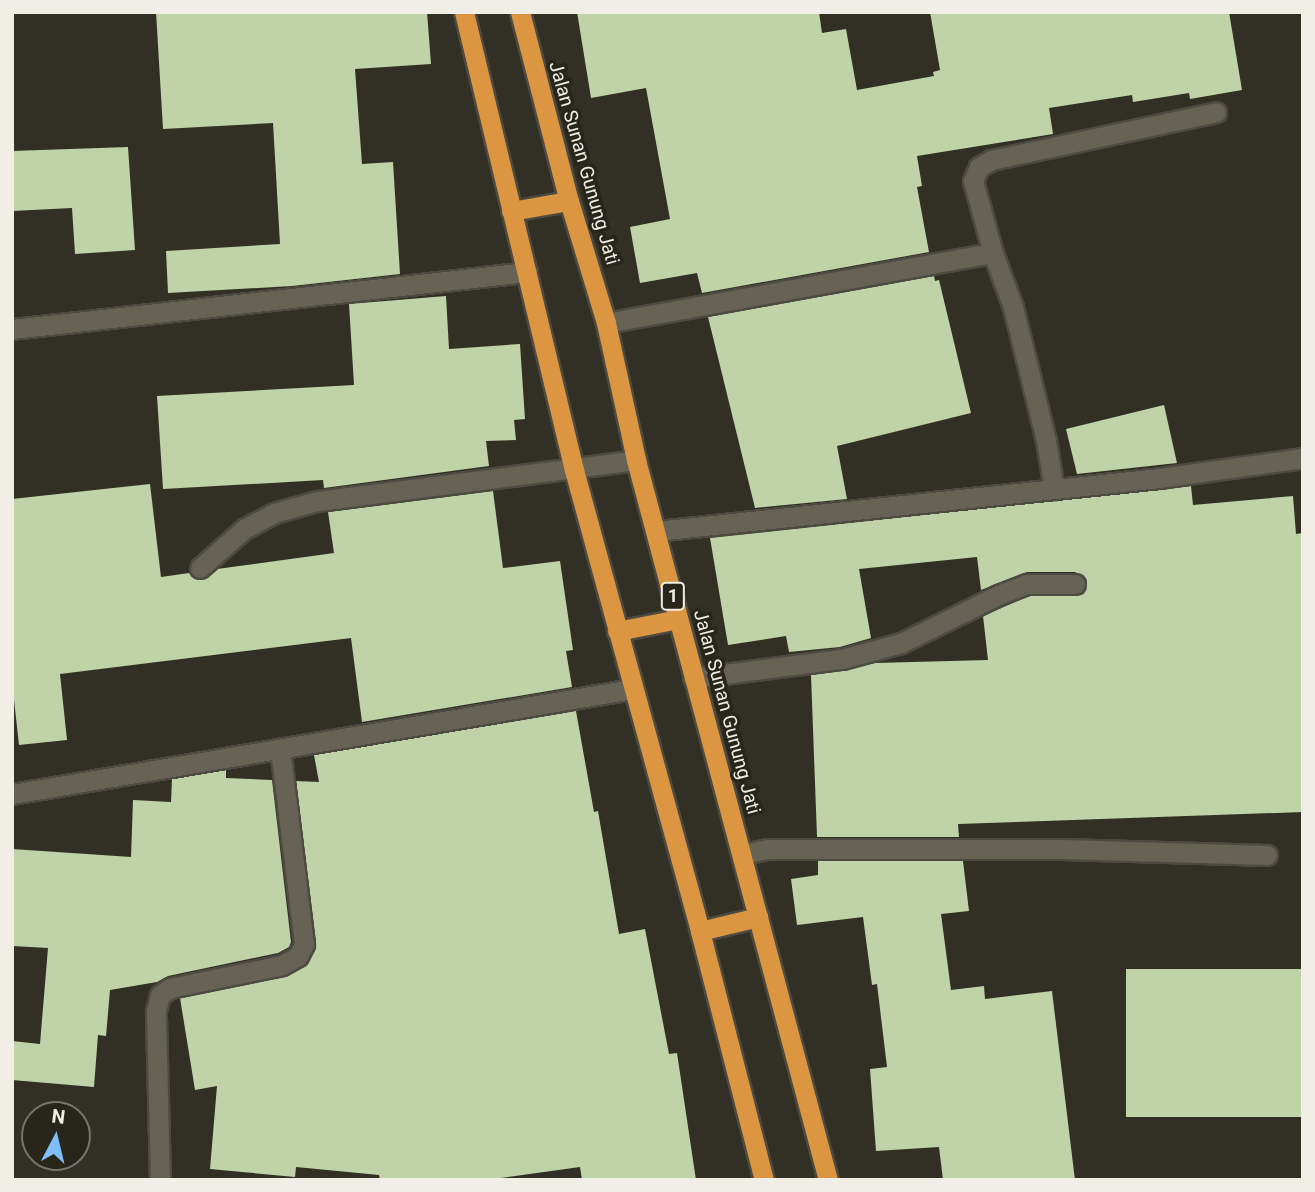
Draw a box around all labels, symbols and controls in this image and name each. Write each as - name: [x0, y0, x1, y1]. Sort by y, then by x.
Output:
- street label: Jalan Sunan Gunung Jati: [544, 59, 624, 267]
- road number: 1: [661, 582, 685, 610]
- street label: Jalan Sunan Gunung Jati: [689, 607, 765, 817]
- north arrow: [21, 1101, 91, 1171]
- text: N: [50, 1104, 66, 1129]

